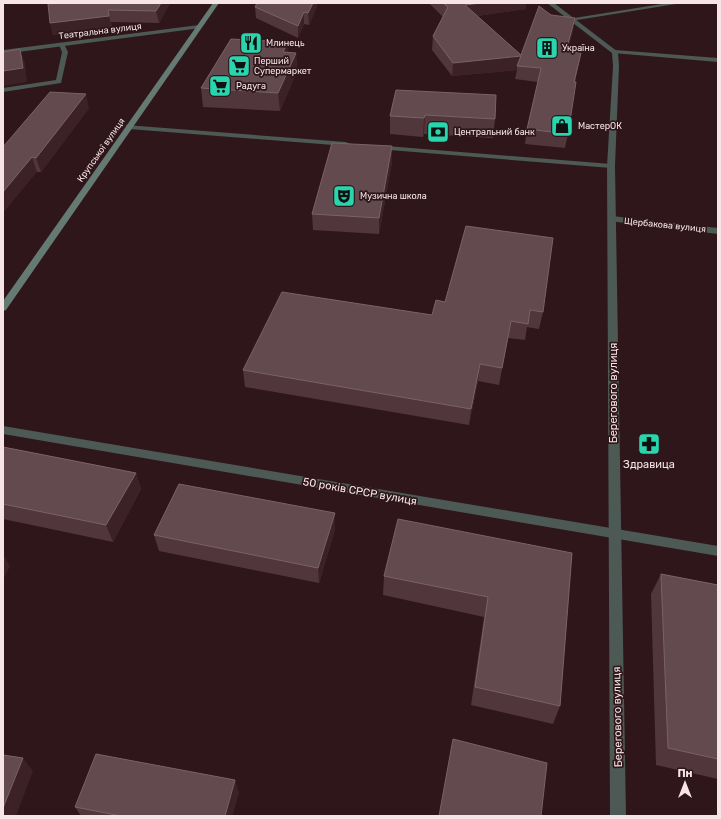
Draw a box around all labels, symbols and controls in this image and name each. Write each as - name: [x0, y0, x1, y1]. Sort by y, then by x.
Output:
- street label: Театральна вулиця: [58, 21, 142, 41]
- restaurant icon: Млинець: [238, 30, 264, 56]
- building icon: Україна: [534, 35, 560, 61]
- place label: Млинець: [266, 38, 305, 48]
- place label: Україна: [562, 43, 595, 53]
- supermarket icon: Перший Супермаркет: [226, 53, 252, 79]
- place label: Перший Супермаркет: [254, 56, 312, 76]
- supermarket icon: Радуга: [207, 73, 233, 99]
- place label: Радуга: [236, 81, 266, 91]
- shop icon: МастерОК: [549, 113, 575, 139]
- street label: Крупської вулиця: [75, 116, 127, 184]
- bank icon: Центральний банк: [425, 119, 451, 145]
- place label: МастерОК: [578, 121, 622, 131]
- place label: Центральний банк: [454, 127, 535, 137]
- theatre icon: Музична школа: [331, 183, 357, 209]
- place label: Музична школа: [360, 191, 427, 201]
- street label: Щербакова вулиця: [624, 216, 707, 234]
- street label: Берегового вулиця: [607, 343, 620, 443]
- pharmacy icon: Здравица: [636, 431, 662, 457]
- place label: Здравица: [623, 458, 675, 471]
- street label: 50 років СРСР вулиця: [302, 475, 418, 508]
- street label: Берегового вулиця: [610, 667, 625, 767]
- north arrow: [665, 763, 705, 803]
- text: Пн: [677, 767, 693, 780]

